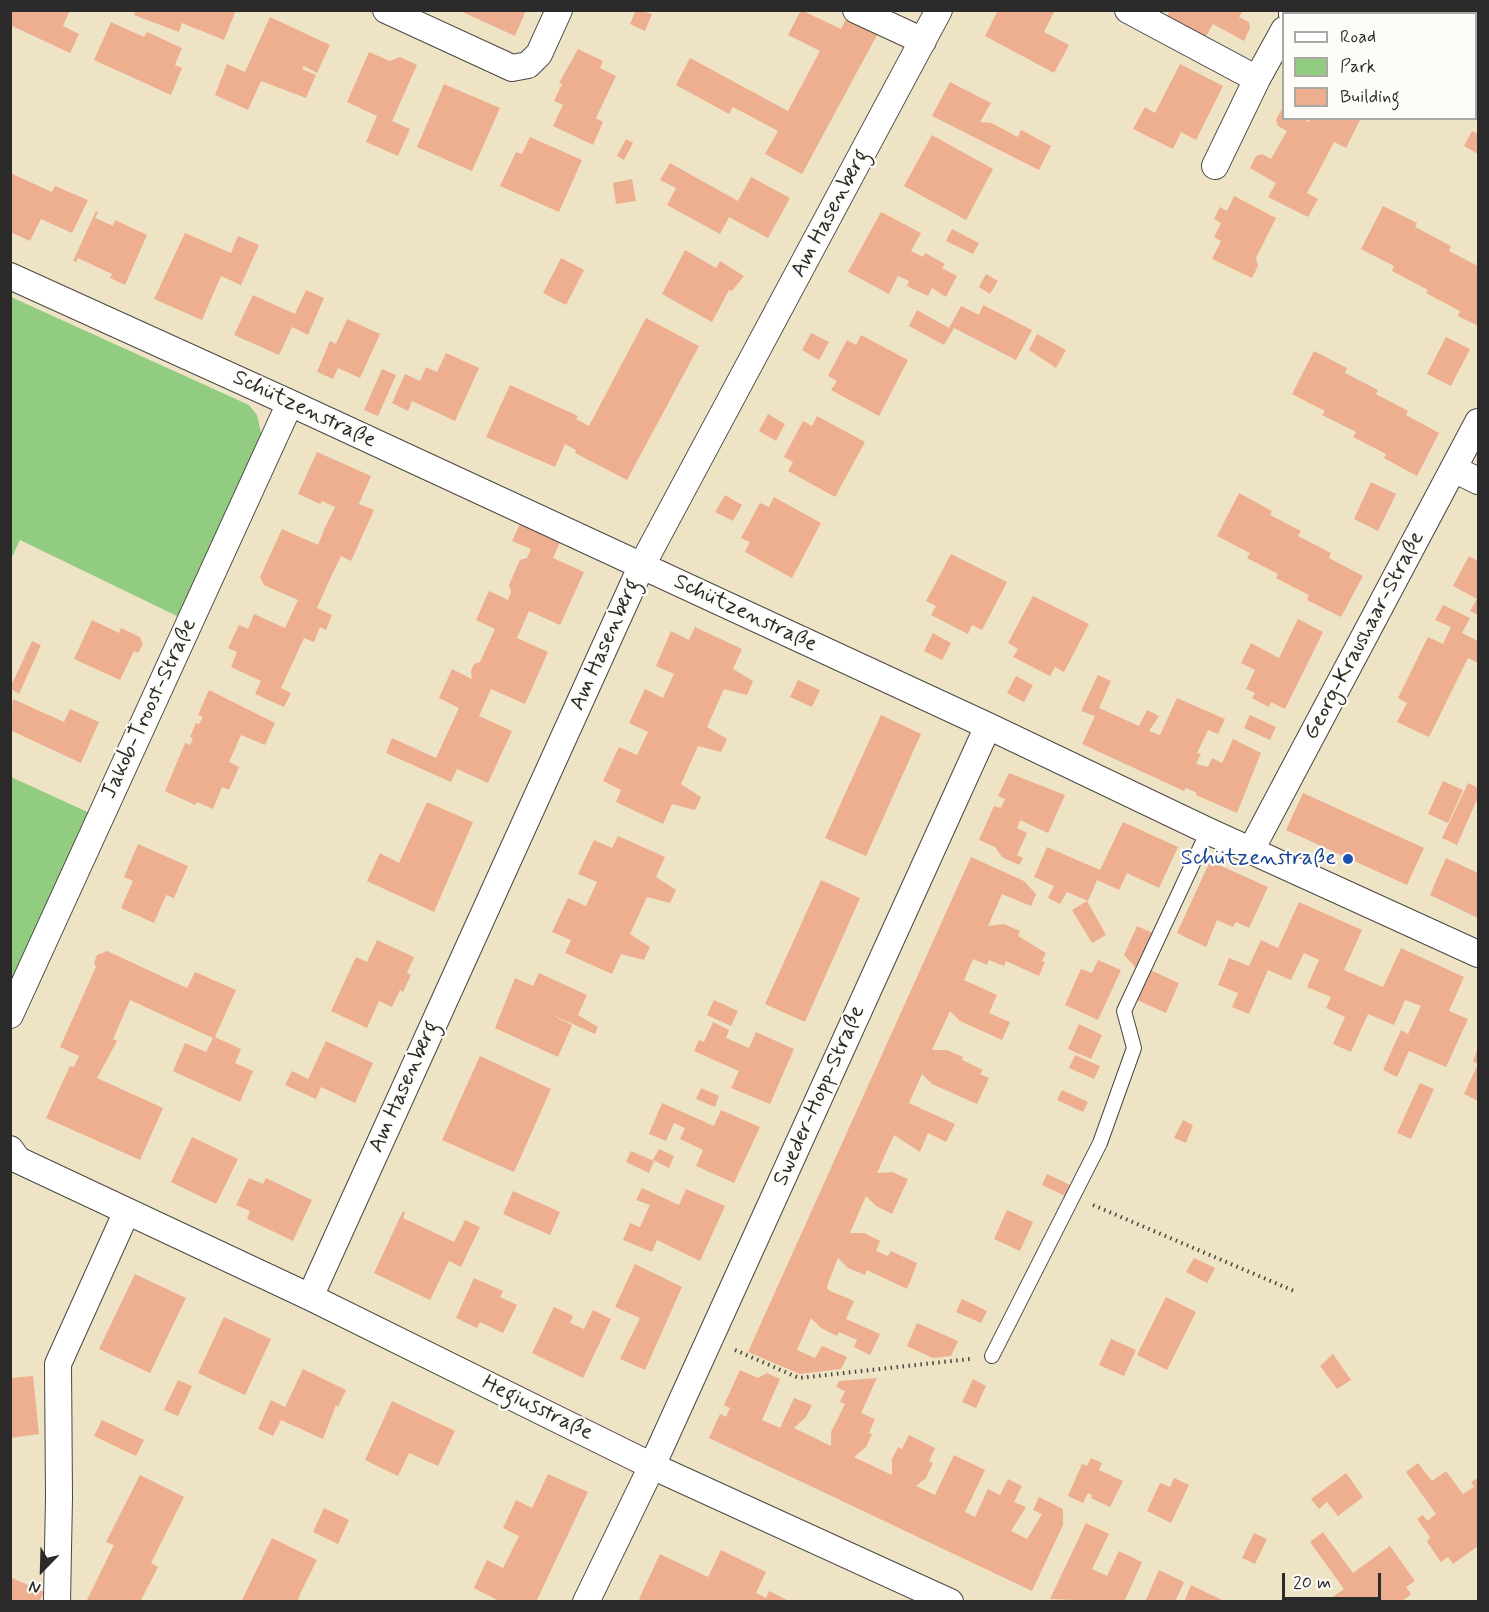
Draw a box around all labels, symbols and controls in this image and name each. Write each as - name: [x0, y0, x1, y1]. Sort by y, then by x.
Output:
- legend: [1282, 12, 1477, 120]
- text: Road: [1340, 25, 1376, 49]
- text: Park: [1340, 55, 1376, 79]
- text: Building: [1340, 85, 1400, 109]
- street label: Am Hasenberg: [786, 145, 876, 283]
- street label: Schützenstraße: [228, 365, 380, 455]
- street label: Georg-Kraushaar-Straße: [1299, 527, 1431, 745]
- street label: Schützenstraße: [669, 569, 821, 659]
- street label: Am Hasenberg: [565, 575, 647, 715]
- street label: Jakob-Troost-Straße: [97, 615, 203, 803]
- place label: Schützenstraße: [1181, 846, 1336, 872]
- marker: Schützenstraße: [1341, 852, 1355, 866]
- street label: Sweder-Hopp-Straße: [768, 1002, 872, 1190]
- street label: Am Hasenberg: [364, 1017, 446, 1157]
- street label: Hegiusstraße: [477, 1371, 597, 1447]
- north arrow: [12, 1540, 72, 1600]
- scale bar: [1285, 1561, 1384, 1599]
- text: 20 m: [1293, 1571, 1331, 1595]
- text: N: [26, 1575, 44, 1599]

